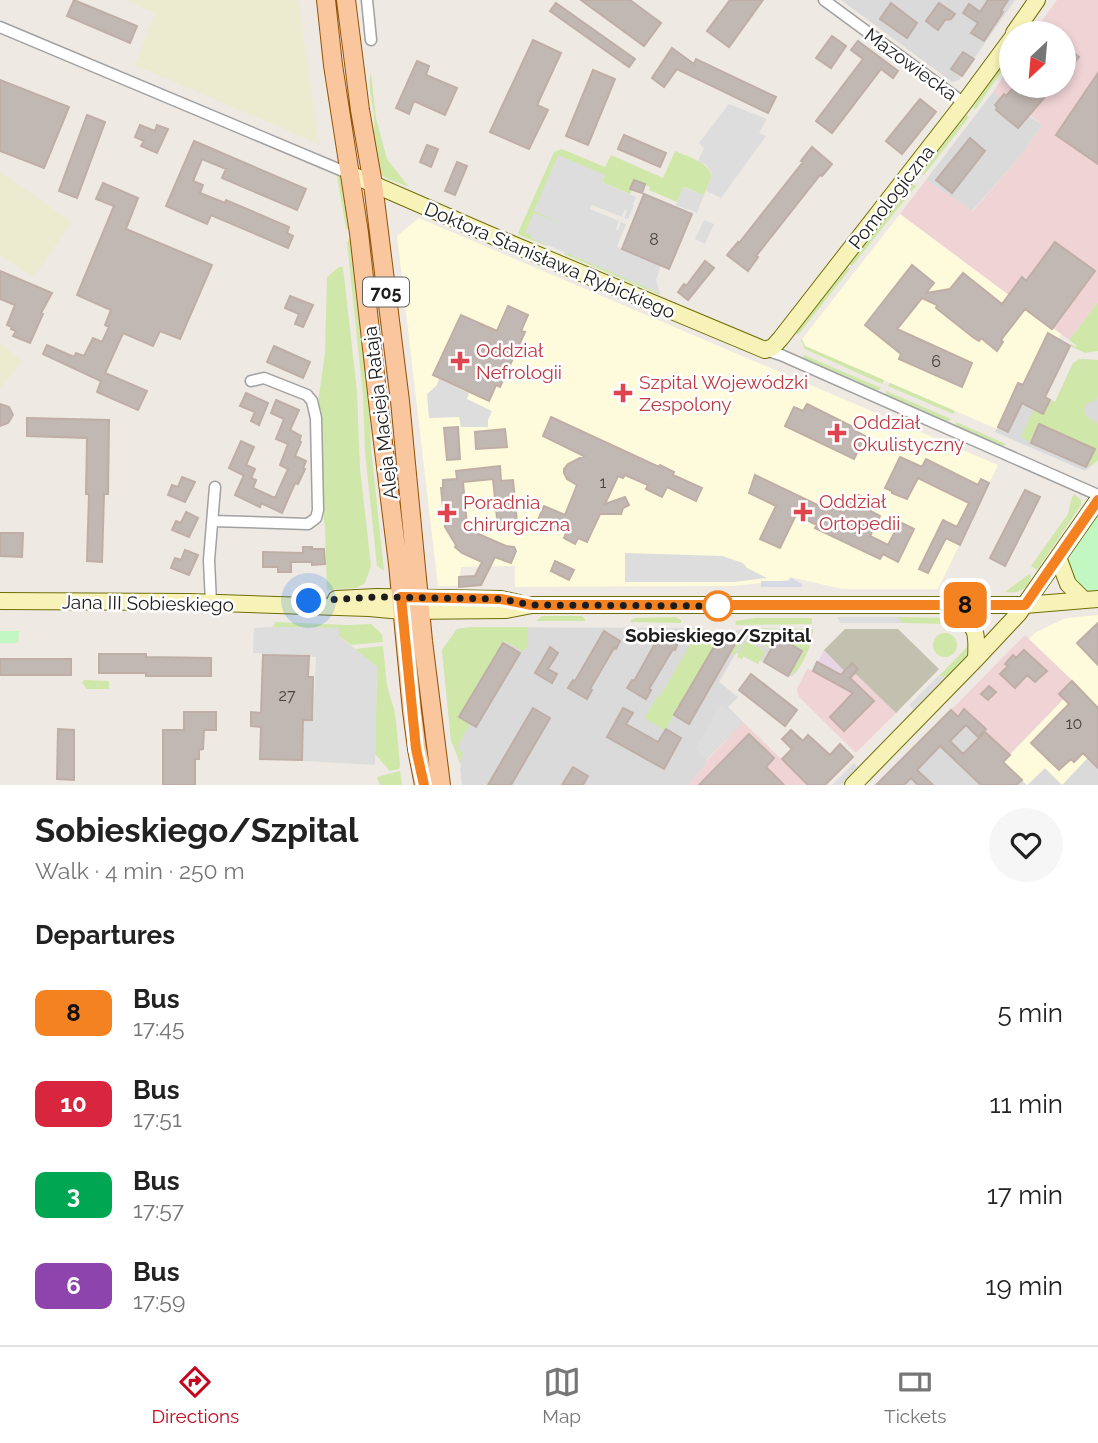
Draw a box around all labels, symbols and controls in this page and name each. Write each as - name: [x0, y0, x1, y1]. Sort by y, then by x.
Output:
- north arrow: [999, 21, 1076, 98]
- map controls: [999, 21, 1076, 98]
- street label: Mazowiecka: [861, 23, 961, 105]
- street label: Pomologiczna: [844, 141, 938, 253]
- street label: Doktora Stanisława Rybickiego: [421, 197, 679, 323]
- house number: 8: [649, 230, 659, 249]
- road number: 705: [363, 278, 409, 306]
- street label: Aleja Macieja Rataja: [358, 325, 402, 501]
- place label: Oddział Nefrologii: [476, 339, 562, 383]
- marker: Oddział Nefrologii: [450, 351, 470, 371]
- house number: 6: [931, 352, 941, 371]
- place label: Szpital Wojewódzki Zespolony: [639, 371, 808, 415]
- marker: Szpital Wojewódzki Zespolony: [613, 383, 633, 403]
- place label: Oddział Okulistyczny: [853, 411, 964, 455]
- marker: Oddział Okulistyczny: [827, 423, 847, 443]
- house number: 1: [600, 473, 607, 492]
- place label: Oddział Ortopedii: [819, 490, 900, 534]
- place label: Poradnia chirurgiczna: [463, 491, 570, 535]
- marker: Oddział Ortopedii: [793, 502, 813, 522]
- marker: Poradnia chirurgiczna: [437, 503, 457, 523]
- line badge: 8: [942, 582, 988, 628]
- your location: [291, 583, 326, 618]
- text: 8: [958, 590, 972, 619]
- street label: Jana III Sobieskiego: [62, 591, 234, 615]
- marker: Sobieskiego/Szpital: [703, 591, 733, 621]
- place label: Sobieskiego/Szpital: [625, 624, 812, 646]
- house number: 27: [279, 686, 296, 705]
- house number: 10: [1066, 714, 1082, 733]
- button: heart: [989, 808, 1063, 882]
- text: Sobieskiego/Szpital: [35, 811, 358, 850]
- text: Walk · 4 min · 250 m: [35, 857, 245, 884]
- text: Departures: [35, 920, 175, 950]
- text: Bus: [133, 984, 180, 1014]
- text: 8: [66, 998, 81, 1027]
- text: 5 min: [997, 998, 1063, 1028]
- text: 17:45: [133, 1014, 184, 1041]
- text: Bus: [133, 1075, 180, 1105]
- text: 10: [60, 1089, 87, 1118]
- text: 11 min: [989, 1089, 1063, 1119]
- text: 17:51: [133, 1105, 182, 1132]
- text: Bus: [133, 1166, 180, 1196]
- text: 3: [67, 1180, 80, 1209]
- text: 17 min: [987, 1180, 1063, 1210]
- text: 17:57: [133, 1196, 184, 1223]
- text: Bus: [133, 1257, 180, 1287]
- text: 6: [66, 1271, 81, 1300]
- text: 19 min: [985, 1271, 1063, 1301]
- text: 17:59: [133, 1287, 185, 1314]
- tab: Directions: [152, 1363, 239, 1427]
- tab: Map: [542, 1363, 581, 1427]
- tab: Tickets: [884, 1363, 946, 1427]

